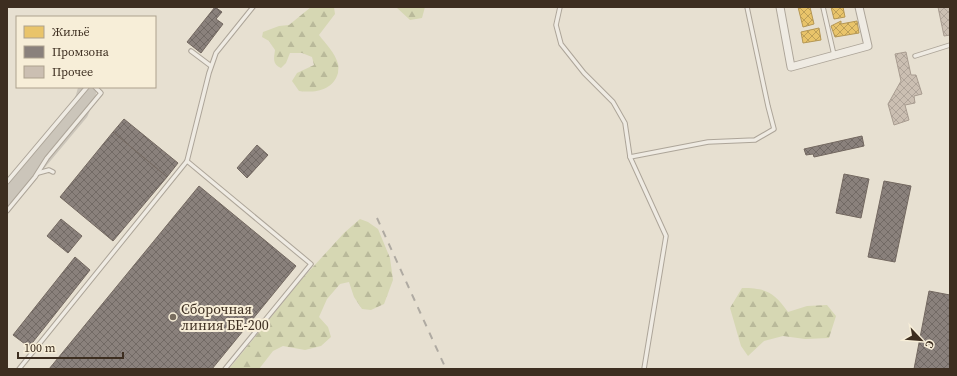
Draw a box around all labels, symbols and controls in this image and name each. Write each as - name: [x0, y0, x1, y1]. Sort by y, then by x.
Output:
- legend: [16, 16, 156, 88]
- text: Жильё: [52, 24, 90, 40]
- text: Промзона: [52, 44, 110, 60]
- text: Прочее: [52, 64, 93, 80]
- place label: Сборочная линия БЕ-200: [181, 299, 269, 335]
- marker: Сборочная линия БЕ-200: [168, 312, 178, 322]
- north arrow: [901, 320, 941, 360]
- scale bar: [18, 334, 123, 360]
- text: С: [921, 338, 938, 351]
- text: 100 m: [24, 340, 56, 356]

